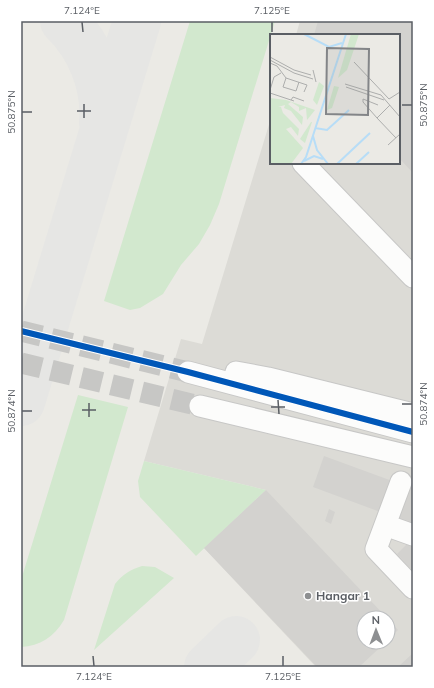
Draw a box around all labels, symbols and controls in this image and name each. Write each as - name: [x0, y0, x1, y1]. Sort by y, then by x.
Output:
- text: 7.124°E: [64, 4, 100, 17]
- text: 7.125°E: [254, 4, 290, 17]
- inset map: [270, 34, 400, 164]
- text: 50.875°N: [417, 83, 430, 127]
- text: 50.875°N: [5, 90, 18, 134]
- text: 50.874°N: [417, 382, 430, 426]
- text: 50.874°N: [5, 389, 18, 433]
- place label: Hangar 1: [316, 588, 370, 603]
- marker: Hangar 1: [303, 591, 313, 601]
- north arrow: [356, 610, 396, 650]
- text: N: [372, 613, 380, 627]
- text: 7.124°E: [76, 670, 112, 683]
- text: 7.125°E: [265, 670, 301, 683]

